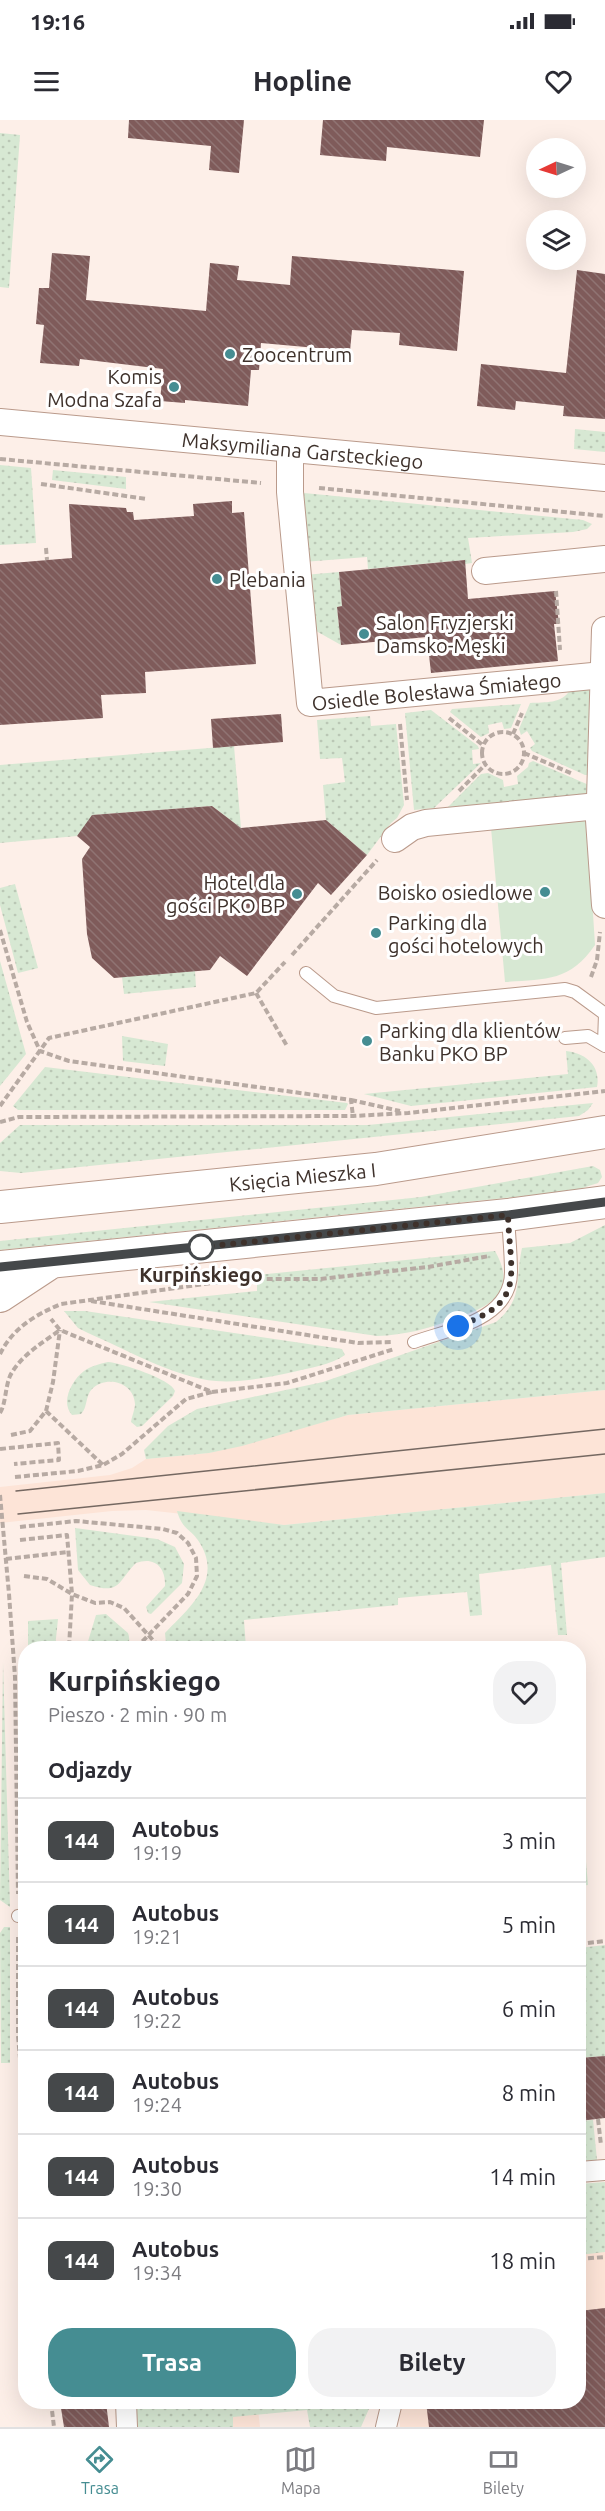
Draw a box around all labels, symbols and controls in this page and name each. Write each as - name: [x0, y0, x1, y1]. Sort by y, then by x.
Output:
- text: 19:16: [30, 9, 85, 34]
- icon: menu: [30, 65, 63, 98]
- icon: heart: [542, 65, 575, 98]
- text: Hopline: [253, 66, 352, 96]
- north arrow: [526, 138, 586, 198]
- map controls: [526, 138, 586, 270]
- button: layers: [526, 210, 586, 270]
- place label: Zoocentrum: [242, 343, 352, 366]
- marker: Zoocentrum: [223, 347, 237, 361]
- place label: Komis Modna Szafa: [47, 365, 162, 411]
- marker: Komis Modna Szafa: [167, 380, 181, 394]
- street label: Maksymiliana Garsteckiego: [181, 427, 424, 473]
- place label: Plebania: [229, 568, 306, 591]
- marker: Plebania: [210, 572, 224, 586]
- place label: Salon Fryzjerski Damsko-Męski: [376, 611, 514, 657]
- marker: Salon Fryzjerski Damsko-Męski: [357, 627, 371, 641]
- street label: Osiedle Bolesława Śmiałego: [311, 668, 562, 714]
- place label: Hotel dla gości PKO BP: [166, 871, 285, 917]
- place label: Boisko osiedlowe: [378, 881, 533, 904]
- marker: Boisko osiedlowe: [538, 885, 552, 899]
- marker: Hotel dla gości PKO BP: [290, 887, 304, 901]
- place label: Parking dla gości hotelowych: [388, 911, 544, 957]
- marker: Parking dla gości hotelowych: [369, 926, 383, 940]
- place label: Parking dla klientów Banku PKO BP: [379, 1019, 561, 1065]
- marker: Parking dla klientów Banku PKO BP: [360, 1034, 374, 1048]
- street label: Księcia Mieszka I: [228, 1158, 377, 1195]
- marker: Kurpińskiego: [188, 1234, 214, 1260]
- place label: Kurpińskiego: [139, 1263, 263, 1286]
- your location: [443, 1311, 473, 1341]
- button: heart: [493, 1661, 556, 1724]
- text: Kurpińskiego: [48, 1665, 221, 1696]
- text: Pieszo · 2 min · 90 m: [48, 1703, 227, 1726]
- text: Odjazdy: [48, 1757, 132, 1782]
- text: Autobus: [132, 1816, 219, 1841]
- text: 144: [63, 1828, 99, 1852]
- text: 3 min: [502, 1828, 556, 1853]
- text: 19:19: [132, 1841, 182, 1864]
- text: Autobus: [132, 1900, 219, 1925]
- text: 144: [63, 1912, 99, 1936]
- text: 5 min: [502, 1912, 556, 1937]
- text: 19:21: [132, 1925, 182, 1948]
- text: Autobus: [132, 1984, 219, 2009]
- text: 144: [63, 1996, 99, 2020]
- text: 6 min: [502, 1996, 556, 2021]
- text: 19:22: [132, 2009, 182, 2032]
- text: Autobus: [132, 2068, 219, 2093]
- text: 144: [63, 2080, 99, 2104]
- text: 8 min: [502, 2080, 556, 2105]
- text: 19:24: [132, 2093, 182, 2116]
- text: Autobus: [132, 2152, 219, 2177]
- text: 144: [63, 2164, 99, 2188]
- text: 14 min: [489, 2164, 556, 2189]
- text: 19:30: [132, 2177, 182, 2200]
- text: Autobus: [132, 2236, 219, 2261]
- text: 144: [63, 2248, 99, 2272]
- text: 18 min: [489, 2248, 556, 2273]
- text: 19:34: [132, 2261, 182, 2284]
- button: Trasa: [48, 2328, 296, 2397]
- button: Bilety: [308, 2328, 556, 2397]
- tab: Trasa: [81, 2443, 119, 2497]
- tab: Mapa: [281, 2443, 321, 2497]
- tab: Bilety: [483, 2443, 524, 2497]

